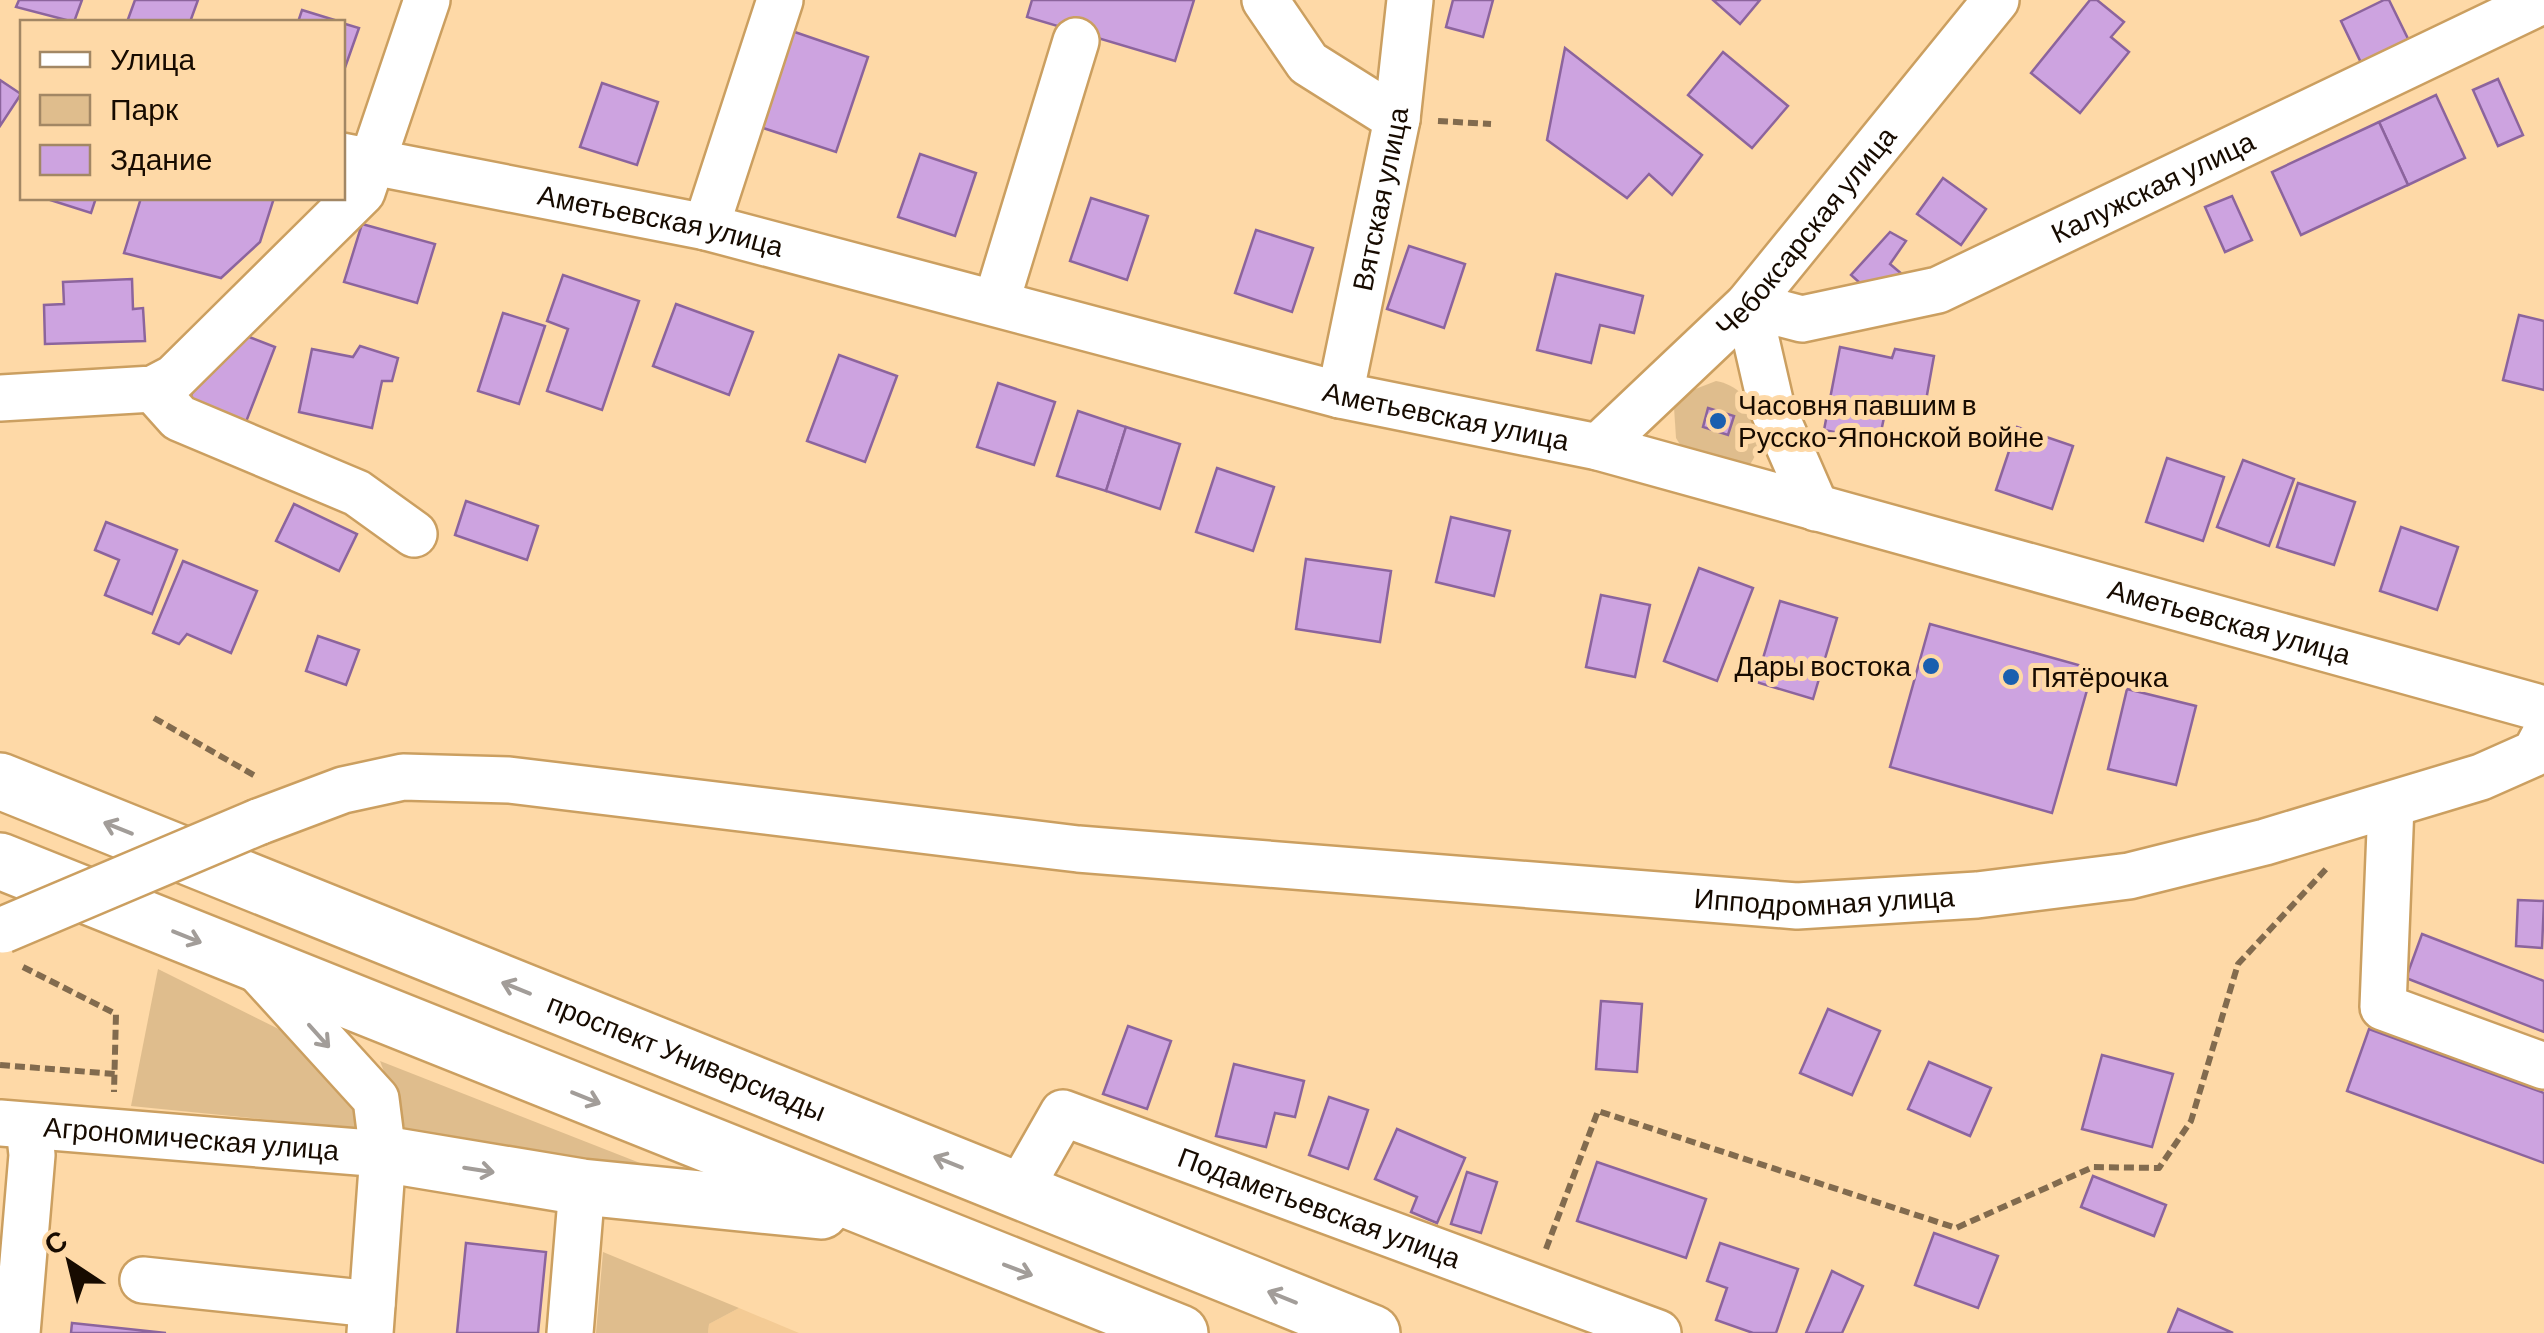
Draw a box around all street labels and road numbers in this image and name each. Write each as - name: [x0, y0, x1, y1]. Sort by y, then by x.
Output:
- street label: Вятская улица: [1344, 105, 1414, 294]
- street label: Чебоксарская улица: [1708, 119, 1903, 343]
- street label: Калужская улица: [2045, 123, 2260, 249]
- street label: Аметьевская улица: [535, 177, 788, 263]
- street label: Аметьевская улица: [1320, 373, 1573, 457]
- street label: Аметьевская улица: [2104, 571, 2355, 671]
- street label: Ипподромная улица: [1693, 878, 1956, 922]
- street label: проспект Универсиады: [543, 985, 831, 1128]
- street label: Агрономическая улица: [42, 1109, 341, 1166]
- street label: Подаметьевская улица: [1174, 1139, 1466, 1275]

